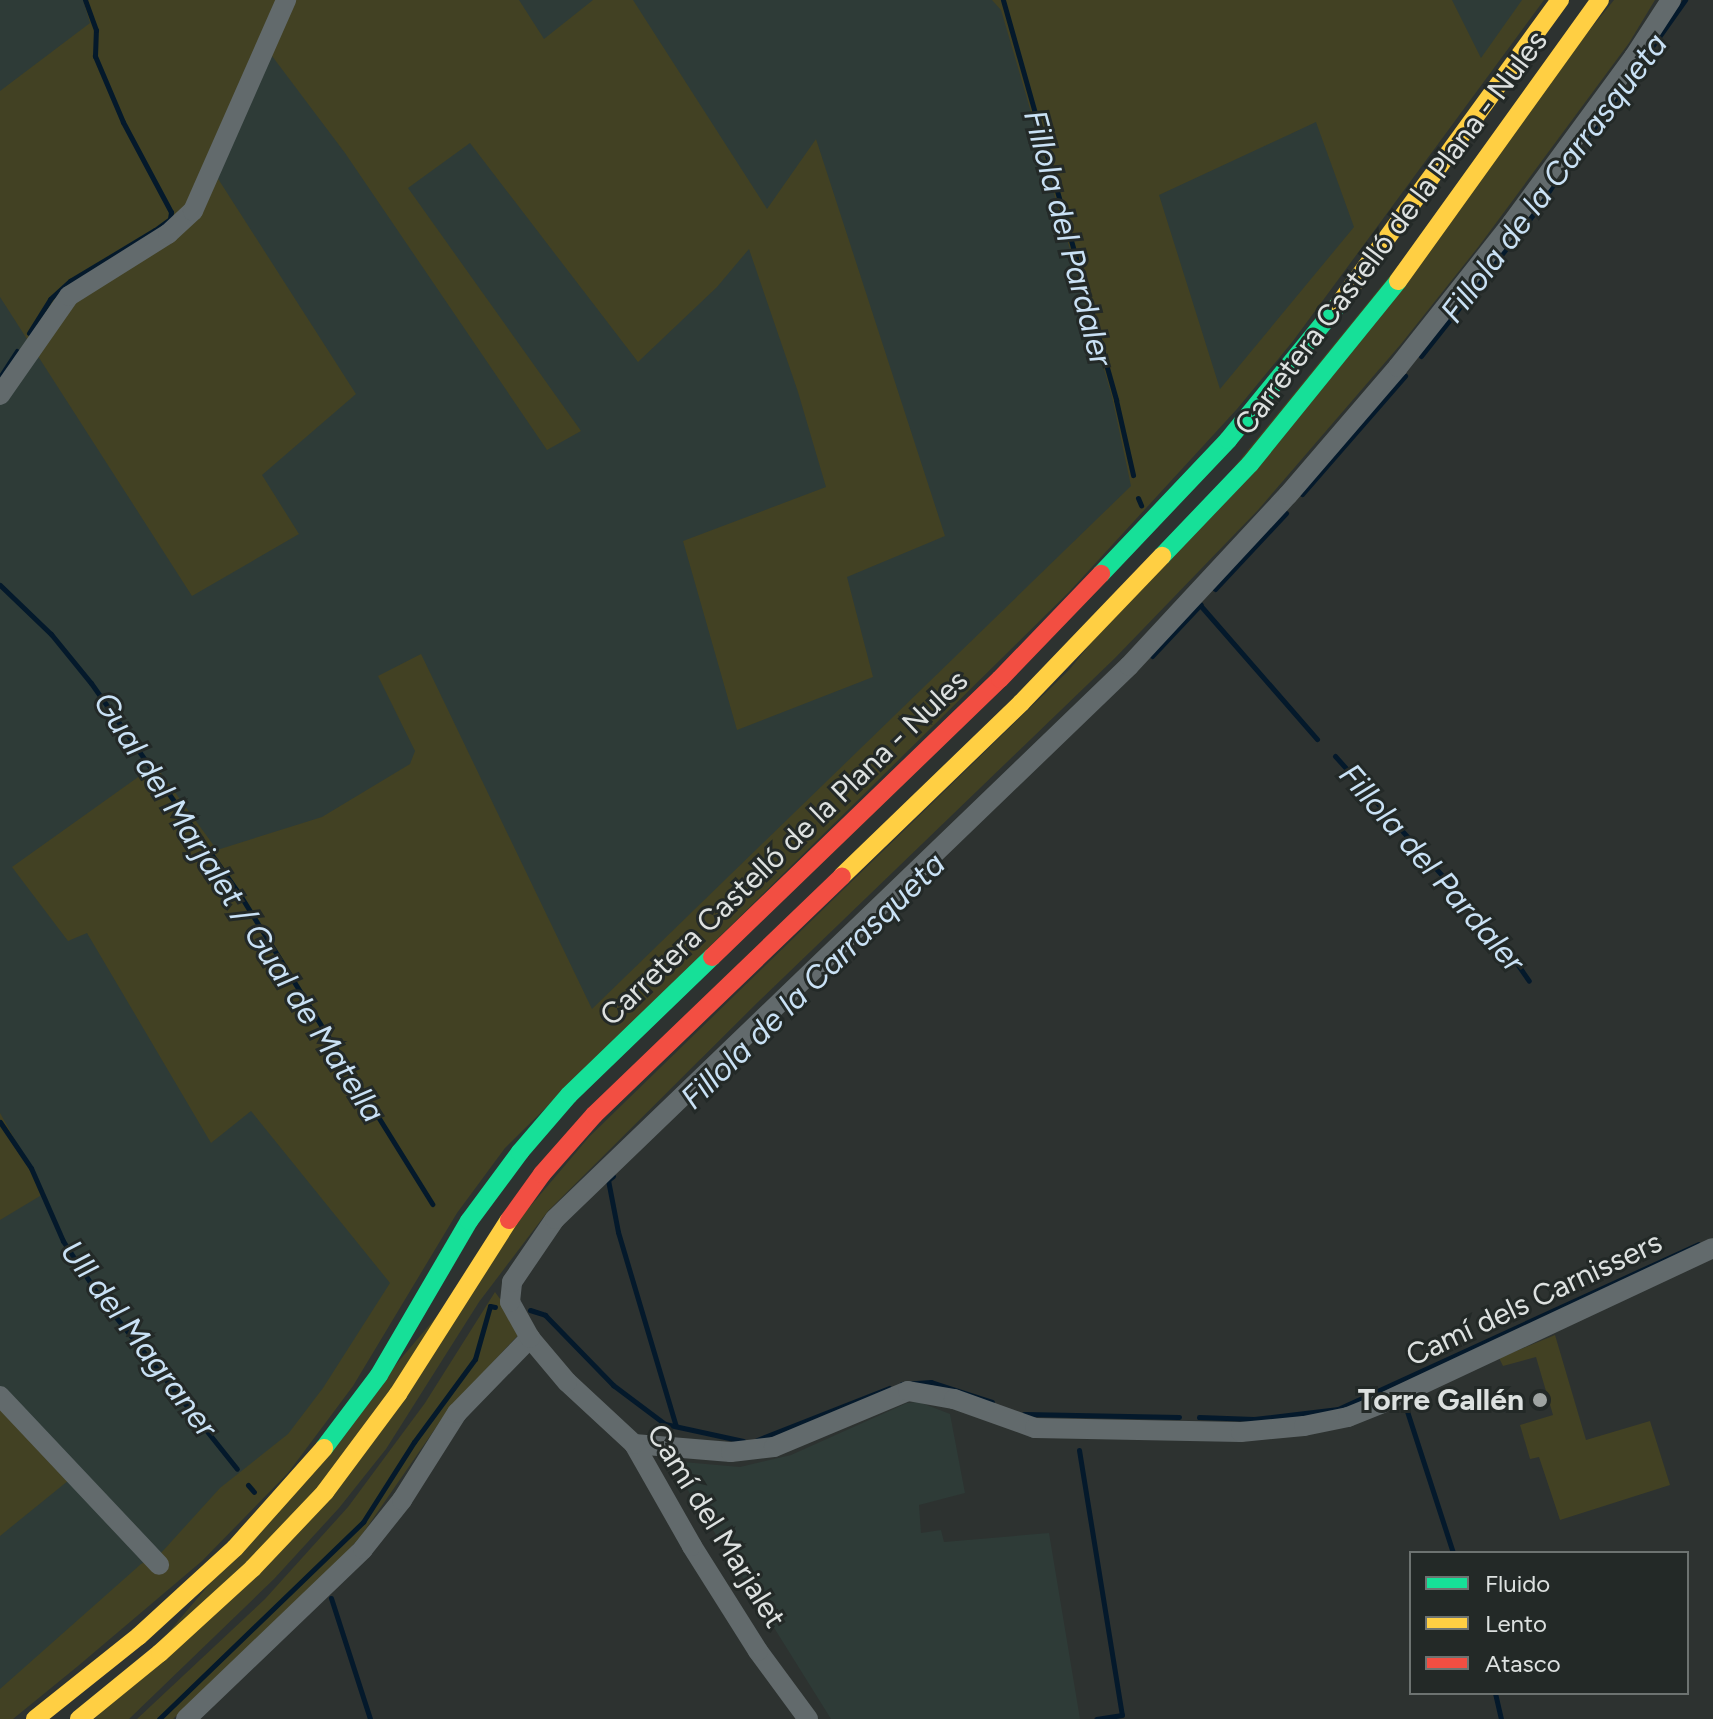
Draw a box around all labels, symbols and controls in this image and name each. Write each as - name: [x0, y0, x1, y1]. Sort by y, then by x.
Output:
- street label: Carretera Castelló de la Plana - Nules: [1227, 24, 1555, 442]
- water label: Fillola de la Carrasqueta: [1433, 26, 1675, 330]
- water label: Fillola del Pardaler: [1015, 106, 1121, 370]
- street label: Carretera Castelló de la Plana - Nules: [593, 662, 975, 1034]
- water label: Gual del Marjalet / Gual de Matella: [85, 685, 393, 1129]
- water label: Fillola del Pardaler: [1331, 756, 1533, 980]
- water label: Fillola de la Carrasqueta: [673, 845, 953, 1117]
- street label: Camí dels Carnissers: [1400, 1224, 1668, 1374]
- water label: Ull del Magraner: [52, 1233, 226, 1445]
- place label: Torre Gallén: [1358, 1382, 1524, 1418]
- marker: Torre Gallén: [1531, 1391, 1549, 1409]
- street label: Camí del Marjalet: [639, 1418, 793, 1634]
- legend: [1409, 1551, 1689, 1695]
- text: Fluido: [1485, 1569, 1550, 1598]
- text: Lento: [1485, 1609, 1547, 1638]
- text: Atasco: [1485, 1649, 1561, 1678]

